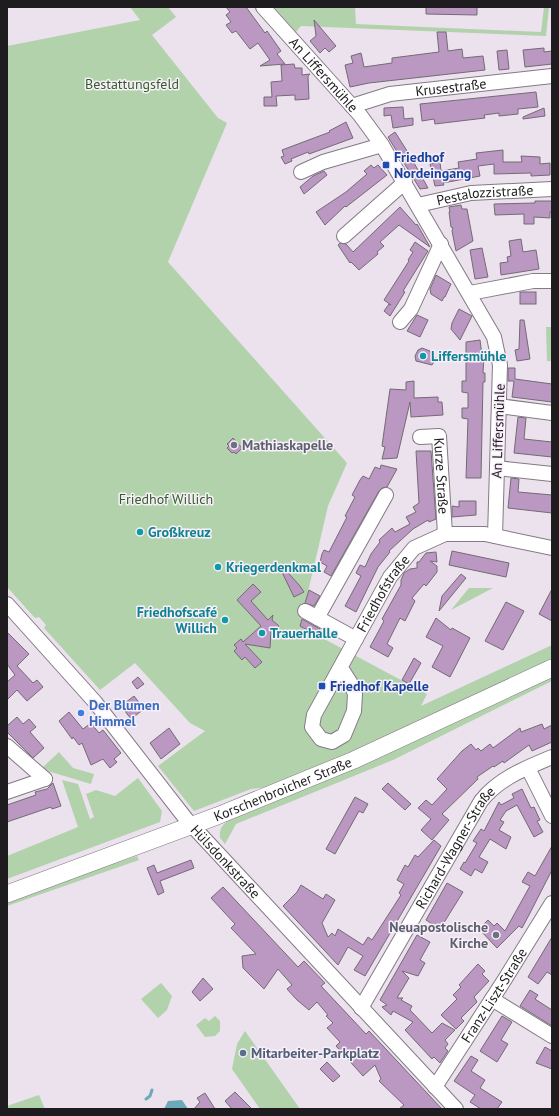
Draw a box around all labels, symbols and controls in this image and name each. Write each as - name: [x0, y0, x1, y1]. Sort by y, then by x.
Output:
- street label: An Liffersmühle: [285, 33, 362, 116]
- street label: Krusestraße: [414, 74, 487, 100]
- park label: Bestattungsfeld: [85, 75, 179, 93]
- place label: Friedhof Nordeingang: [394, 148, 471, 182]
- marker: Friedhof Nordeingang: [381, 160, 391, 170]
- street label: Pestalozzistraße: [435, 181, 534, 210]
- place label: Liffersmühle: [431, 347, 506, 365]
- marker: Liffersmühle: [418, 351, 428, 361]
- street label: An Liffersmühle: [487, 383, 509, 479]
- place label: Mathiaskapelle: [242, 436, 333, 454]
- street label: Kurze Straße: [430, 437, 453, 515]
- marker: Mathiaskapelle: [229, 440, 239, 450]
- park label: Friedhof Willich: [119, 490, 213, 508]
- place label: Großkreuz: [148, 523, 211, 541]
- marker: Großkreuz: [135, 527, 145, 537]
- street label: Friedhofstraße: [352, 551, 414, 635]
- place label: Kriegerdenkmal: [226, 558, 322, 576]
- marker: Kriegerdenkmal: [213, 562, 223, 572]
- place label: Friedhofscafé Willich: [137, 603, 217, 637]
- marker: Friedhofscafé Willich: [220, 615, 230, 625]
- place label: Trauerhalle: [270, 624, 338, 642]
- marker: Trauerhalle: [257, 628, 267, 638]
- place label: Friedhof Kapelle: [330, 677, 429, 695]
- marker: Friedhof Kapelle: [317, 681, 327, 691]
- place label: Der Blumen Himmel: [89, 696, 160, 730]
- marker: Der Blumen Himmel: [76, 708, 86, 718]
- street label: Korschenbroicher Straße: [211, 753, 354, 825]
- street label: Richard-Wagner-Straße: [411, 782, 499, 912]
- street label: Hülsdonkstraße: [187, 821, 264, 902]
- place label: Neuapostolische Kirche: [389, 918, 488, 952]
- marker: Neuapostolische Kirche: [491, 930, 501, 940]
- street label: Franz-Liszt-Straße: [457, 945, 531, 1046]
- place label: Mitarbeiter-Parkplatz: [251, 1044, 379, 1062]
- marker: Mitarbeiter-Parkplatz: [238, 1048, 248, 1058]

